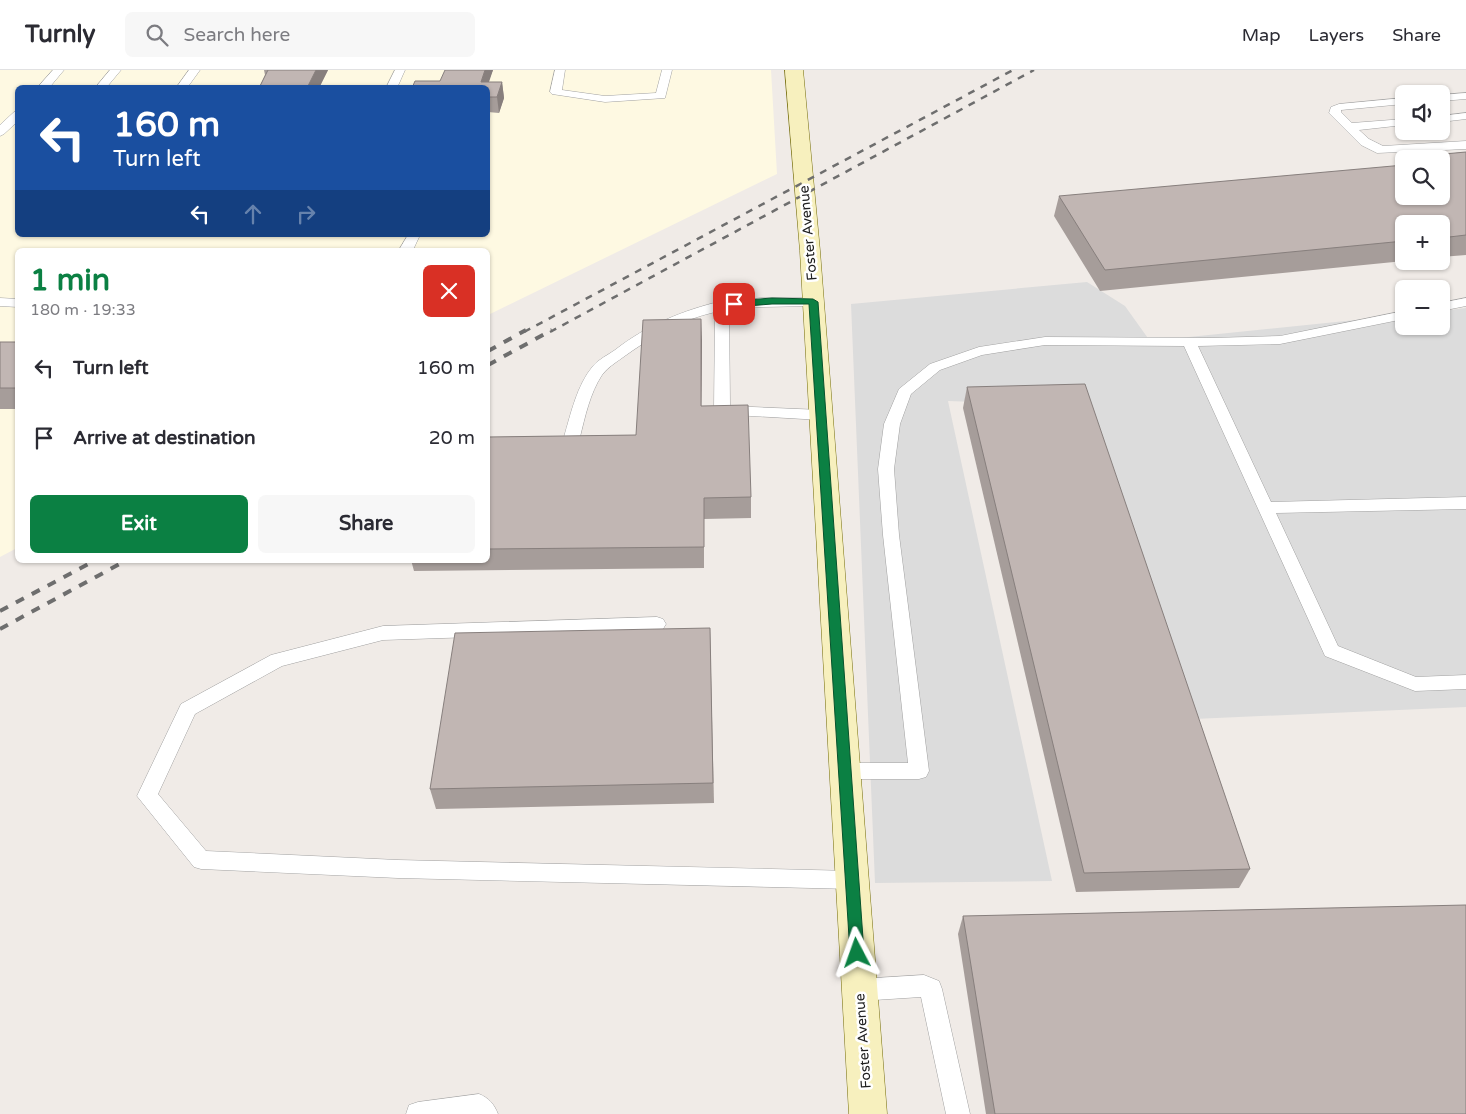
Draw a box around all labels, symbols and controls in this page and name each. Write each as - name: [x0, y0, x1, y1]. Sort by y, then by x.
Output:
- search box: [125, 12, 475, 57]
- text: Turnly: [25, 20, 95, 49]
- icon: search: [143, 21, 171, 49]
- text: Search here: [183, 24, 290, 46]
- text: Map: [1242, 24, 1281, 46]
- text: Layers: [1309, 24, 1364, 46]
- text: Share: [1392, 24, 1441, 46]
- map controls: [1395, 85, 1450, 335]
- button: sound: [1395, 85, 1450, 140]
- text: 160 m: [113, 104, 220, 146]
- icon: left: [30, 105, 95, 170]
- text: Turn left: [113, 146, 201, 172]
- button: search: [1395, 150, 1450, 205]
- street label: Foster Avenue: [795, 185, 821, 281]
- icon: left: [186, 200, 214, 228]
- icon: ahead: [239, 200, 267, 228]
- icon: right: [292, 200, 320, 228]
- button: +: [1395, 215, 1450, 270]
- text: 1 min: [30, 262, 110, 299]
- button: close: [423, 265, 475, 317]
- button: −: [1395, 280, 1450, 335]
- pin: [713, 283, 755, 325]
- icon: arrive: [720, 290, 748, 318]
- text: 180 m · 19:33: [30, 300, 136, 320]
- icon: left: [30, 354, 58, 382]
- text: Turn left: [73, 357, 149, 379]
- text: 160 m: [417, 357, 475, 379]
- icon: arrive: [30, 424, 58, 452]
- text: Arrive at destination: [73, 427, 256, 449]
- text: 20 m: [429, 427, 475, 449]
- button: Exit: [30, 495, 248, 553]
- button: Share: [258, 495, 475, 553]
- position arrow: [830, 926, 882, 978]
- street label: Foster Avenue: [851, 993, 875, 1089]

